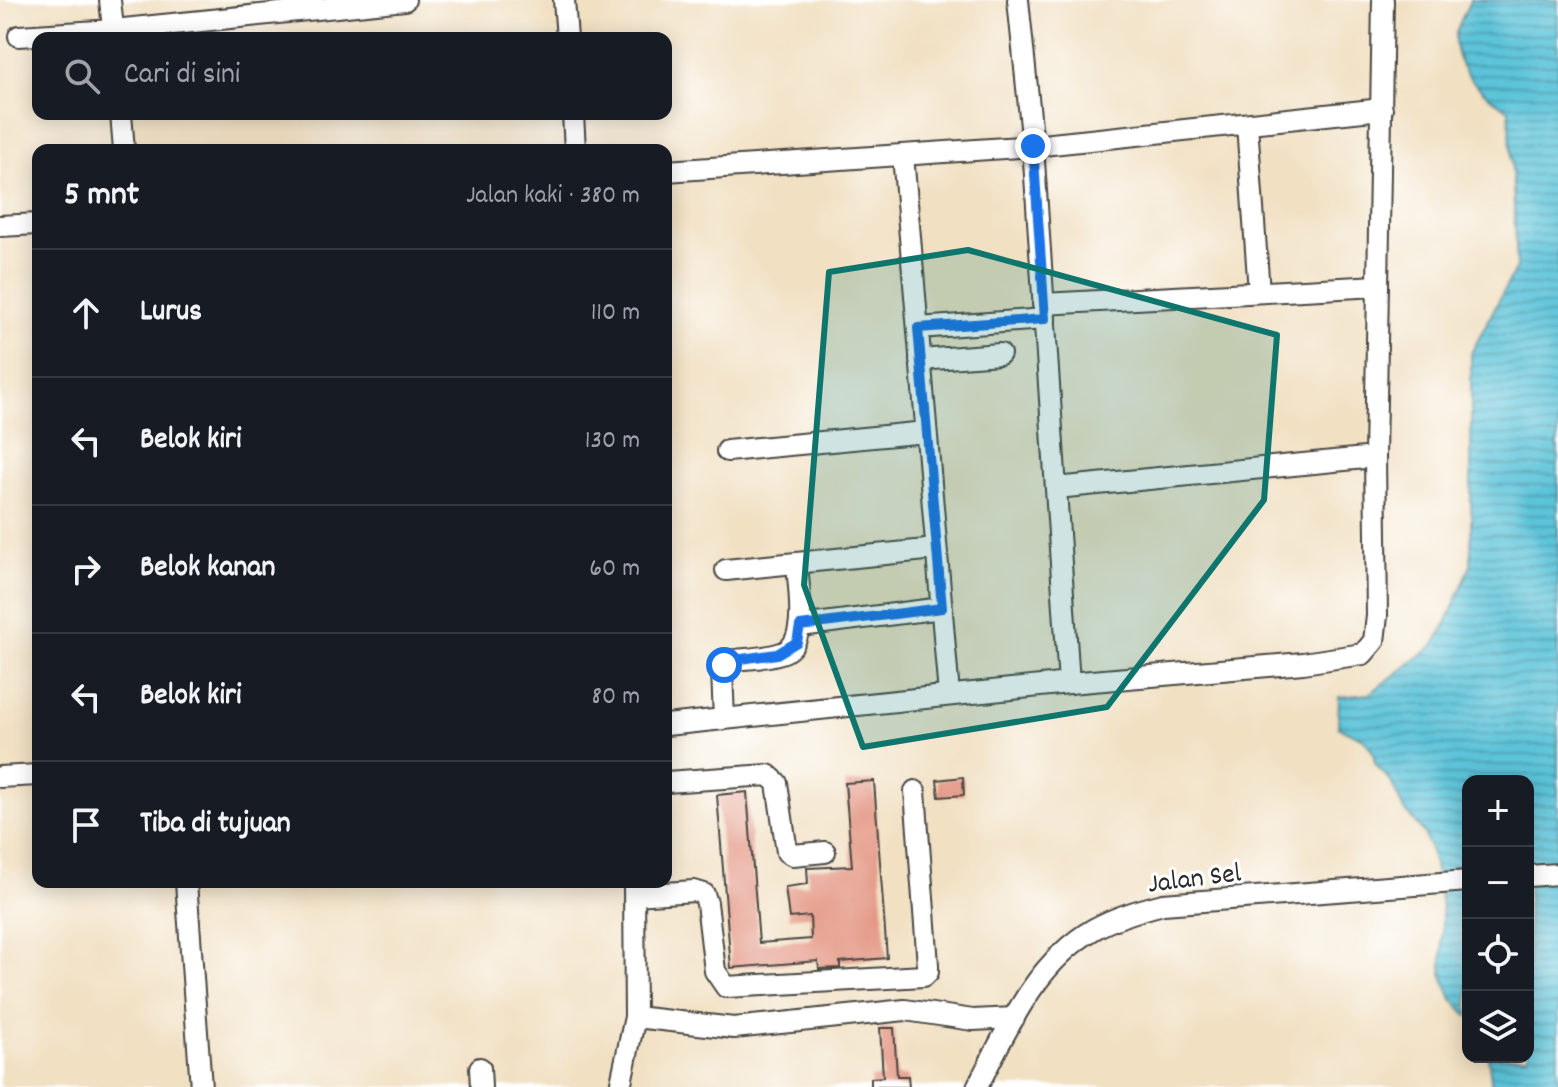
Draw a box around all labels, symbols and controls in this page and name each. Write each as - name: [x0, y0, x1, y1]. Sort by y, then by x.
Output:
- search box: [32, 32, 672, 120]
- icon: search: [60, 54, 104, 98]
- text: Cari di sini: [124, 55, 240, 98]
- route end: [1015, 128, 1051, 164]
- text: 5 mnt: [64, 172, 139, 221]
- text: Jalan kaki · 380 m: [466, 178, 640, 215]
- icon: ahead: [64, 291, 108, 335]
- text: Lurus: [140, 292, 202, 335]
- text: 110 m: [591, 295, 640, 332]
- icon: left: [64, 419, 108, 463]
- text: Belok kiri: [140, 420, 242, 463]
- text: 130 m: [585, 423, 640, 460]
- icon: right: [64, 547, 108, 591]
- text: Belok kanan: [140, 548, 275, 591]
- text: 60 m: [589, 551, 640, 588]
- route start: [706, 647, 742, 683]
- icon: left: [64, 675, 108, 719]
- text: Belok kiri: [140, 676, 242, 719]
- text: 80 m: [592, 679, 640, 716]
- map controls: [1462, 775, 1534, 1063]
- button: +: [1462, 775, 1534, 847]
- icon: arrive: [64, 803, 108, 847]
- text: Tiba di tujuan: [140, 804, 291, 847]
- button: −: [1462, 847, 1534, 919]
- street label: Jalan Sel: [1146, 855, 1244, 907]
- button: locate: [1462, 919, 1534, 991]
- button: layers: [1462, 991, 1534, 1063]

